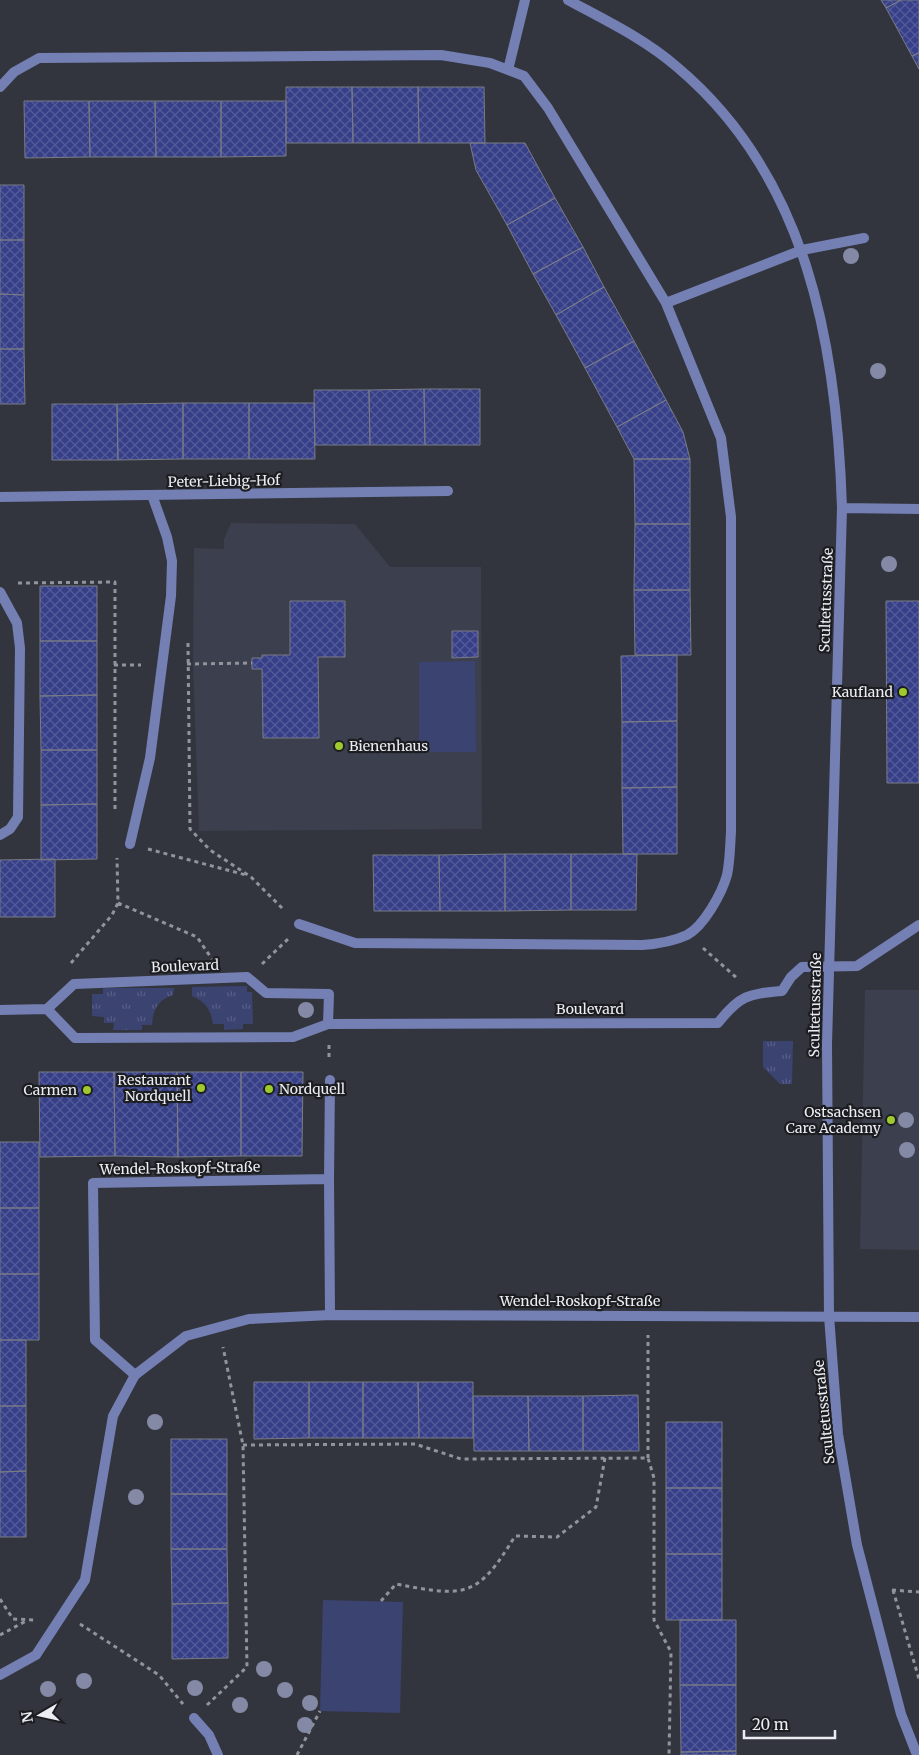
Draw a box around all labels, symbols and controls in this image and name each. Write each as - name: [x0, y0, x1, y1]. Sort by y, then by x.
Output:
- street label: Peter-Liebig-Hof: [168, 471, 281, 491]
- street label: Scultetusstraße: [815, 547, 837, 653]
- place label: Kaufland: [832, 683, 894, 701]
- marker: Kaufland: [897, 686, 909, 698]
- place label: Bienenhaus: [349, 737, 428, 755]
- marker: Bienenhaus: [333, 740, 345, 752]
- street label: Scultetusstraße: [805, 952, 825, 1058]
- street label: Boulevard: [151, 956, 220, 976]
- street label: Boulevard: [556, 1000, 625, 1018]
- place label: Restaurant Nordquell: [117, 1071, 192, 1105]
- place label: Nordquell: [279, 1080, 346, 1098]
- place label: Carmen: [23, 1081, 77, 1099]
- marker: Restaurant Nordquell: [195, 1082, 207, 1094]
- marker: Nordquell: [263, 1083, 275, 1095]
- marker: Carmen: [81, 1084, 93, 1096]
- place label: Ostsachsen Care Academy: [786, 1103, 882, 1137]
- marker: Ostsachsen Care Academy: [885, 1114, 897, 1126]
- street label: Wendel-Roskopf-Straße: [99, 1158, 260, 1178]
- street label: Wendel-Roskopf-Straße: [499, 1292, 660, 1310]
- street label: Scultetusstraße: [810, 1359, 838, 1465]
- north arrow: [15, 1690, 65, 1740]
- scale bar: [744, 1708, 835, 1740]
- text: N: [17, 1710, 37, 1724]
- text: 20 m: [752, 1715, 789, 1734]

